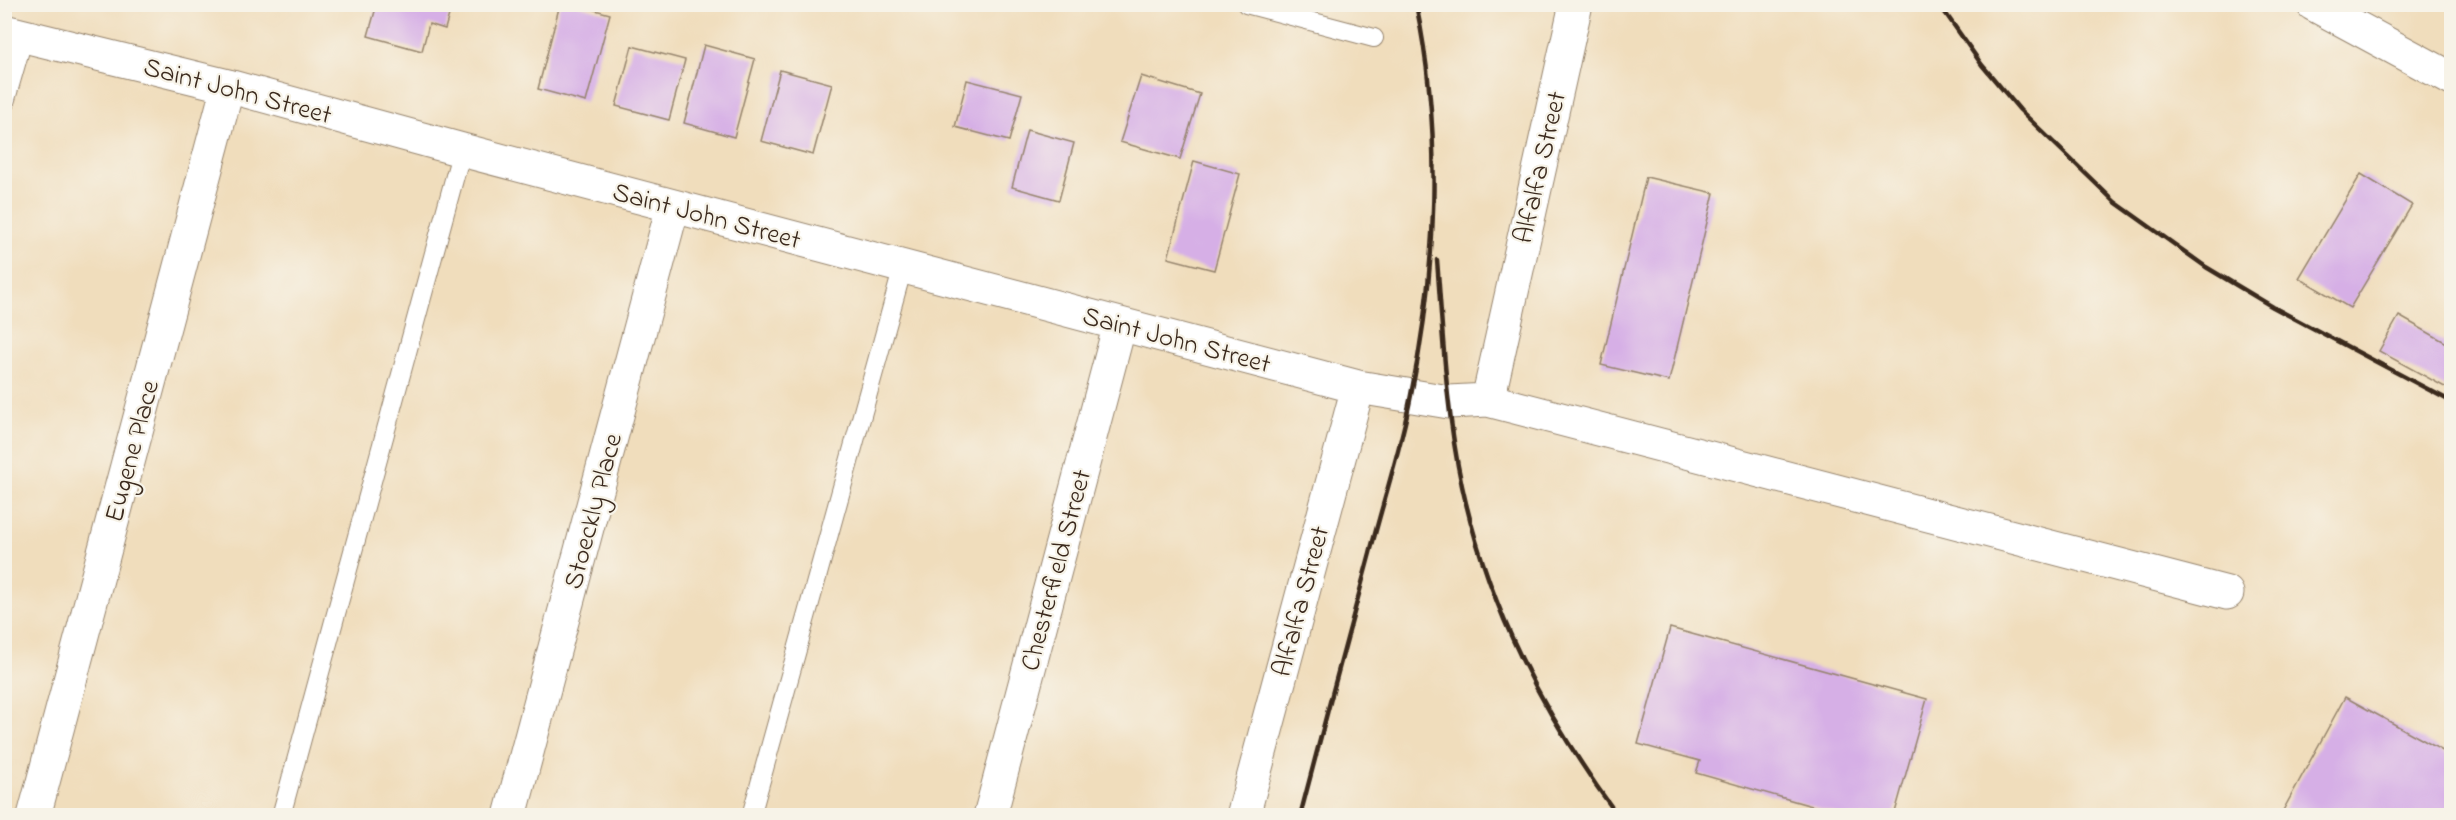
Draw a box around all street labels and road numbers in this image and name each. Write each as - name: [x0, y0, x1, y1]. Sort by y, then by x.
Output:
- street label: Saint John Street: [139, 49, 336, 136]
- street label: Alfalfa Street: [1505, 88, 1578, 247]
- street label: Saint John Street: [608, 174, 805, 261]
- street label: Saint John Street: [1078, 298, 1275, 385]
- street label: Eugene Place: [96, 376, 171, 527]
- street label: Stoeckly Place: [555, 429, 634, 594]
- street label: Chesterfield Street: [1012, 466, 1103, 676]
- street label: Alfalfa Street: [1264, 522, 1341, 681]

